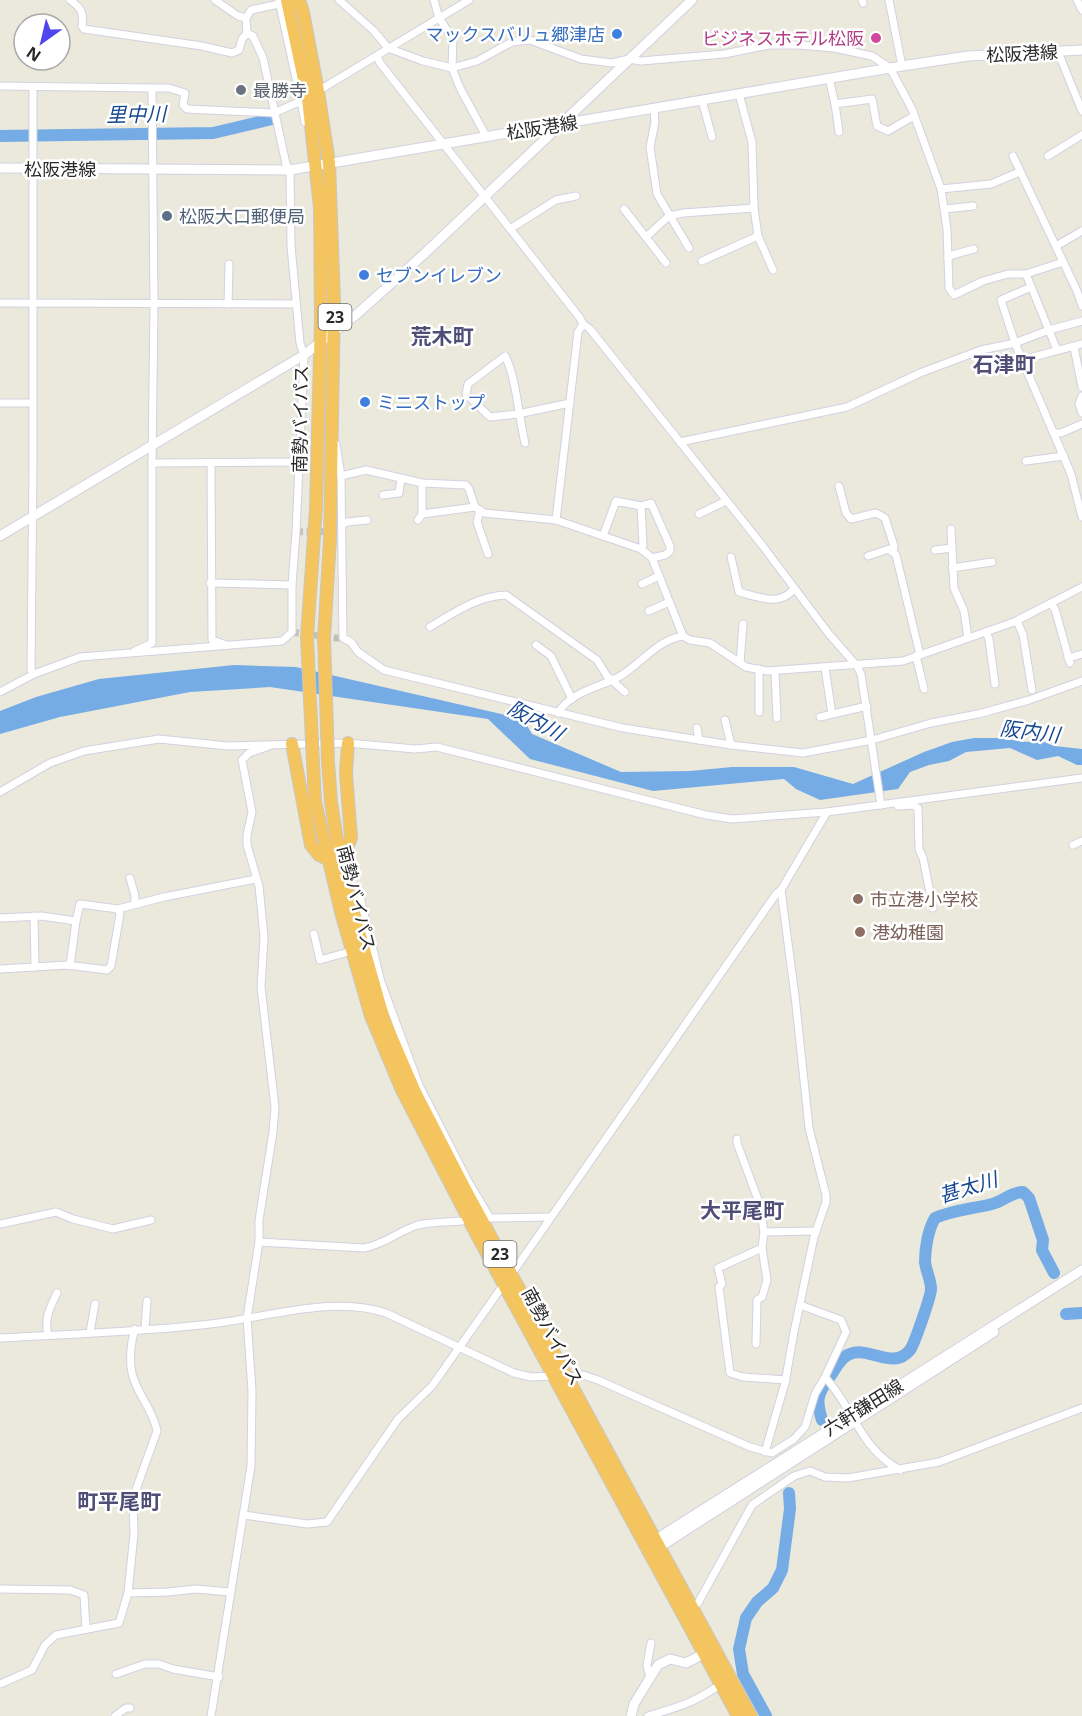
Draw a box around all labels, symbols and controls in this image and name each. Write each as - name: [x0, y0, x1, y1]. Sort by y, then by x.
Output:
- north arrow: [12, 12, 72, 72]
- place label: マックスバリュ郷津店: [426, 22, 605, 46]
- place label: ビジネスホテル松阪: [702, 26, 864, 50]
- marker: マックスバリュ郷津店: [610, 27, 624, 41]
- marker: ビジネスホテル松阪: [869, 31, 883, 45]
- street label: 松阪港線: [985, 39, 1059, 67]
- text: N: [22, 42, 45, 67]
- place label: 最勝寺: [253, 78, 307, 102]
- marker: 最勝寺: [234, 83, 248, 97]
- water label: 里中川: [106, 100, 168, 128]
- street label: 松阪港線: [505, 110, 579, 144]
- street label: 松阪港線: [24, 157, 96, 181]
- place label: 松阪大口郵便局: [179, 204, 305, 228]
- marker: 松阪大口郵便局: [160, 209, 174, 223]
- place label: セブンイレブン: [376, 263, 502, 287]
- marker: セブンイレブン: [357, 268, 371, 282]
- road number: 23: [318, 304, 352, 330]
- district label: 荒木町: [411, 322, 474, 350]
- district label: 石津町: [973, 350, 1036, 378]
- street label: 南勢バイパス: [287, 365, 313, 473]
- place label: ミニストップ: [377, 390, 485, 414]
- marker: ミニストップ: [358, 395, 372, 409]
- water label: 阪内川: [503, 694, 571, 747]
- water label: 阪内川: [999, 714, 1063, 748]
- street label: 南勢バイパス: [332, 843, 382, 953]
- place label: 市立港小学校: [870, 887, 978, 911]
- marker: 市立港小学校: [851, 892, 865, 906]
- place label: 港幼稚園: [872, 920, 944, 944]
- marker: 港幼稚園: [853, 925, 867, 939]
- water label: 甚太川: [935, 1165, 1003, 1209]
- district label: 大平尾町: [700, 1196, 784, 1224]
- road number: 23: [484, 1241, 516, 1267]
- street label: 南勢バイパス: [517, 1283, 589, 1389]
- street label: 六軒鎌田線: [818, 1373, 908, 1441]
- district label: 町平尾町: [77, 1487, 161, 1515]

